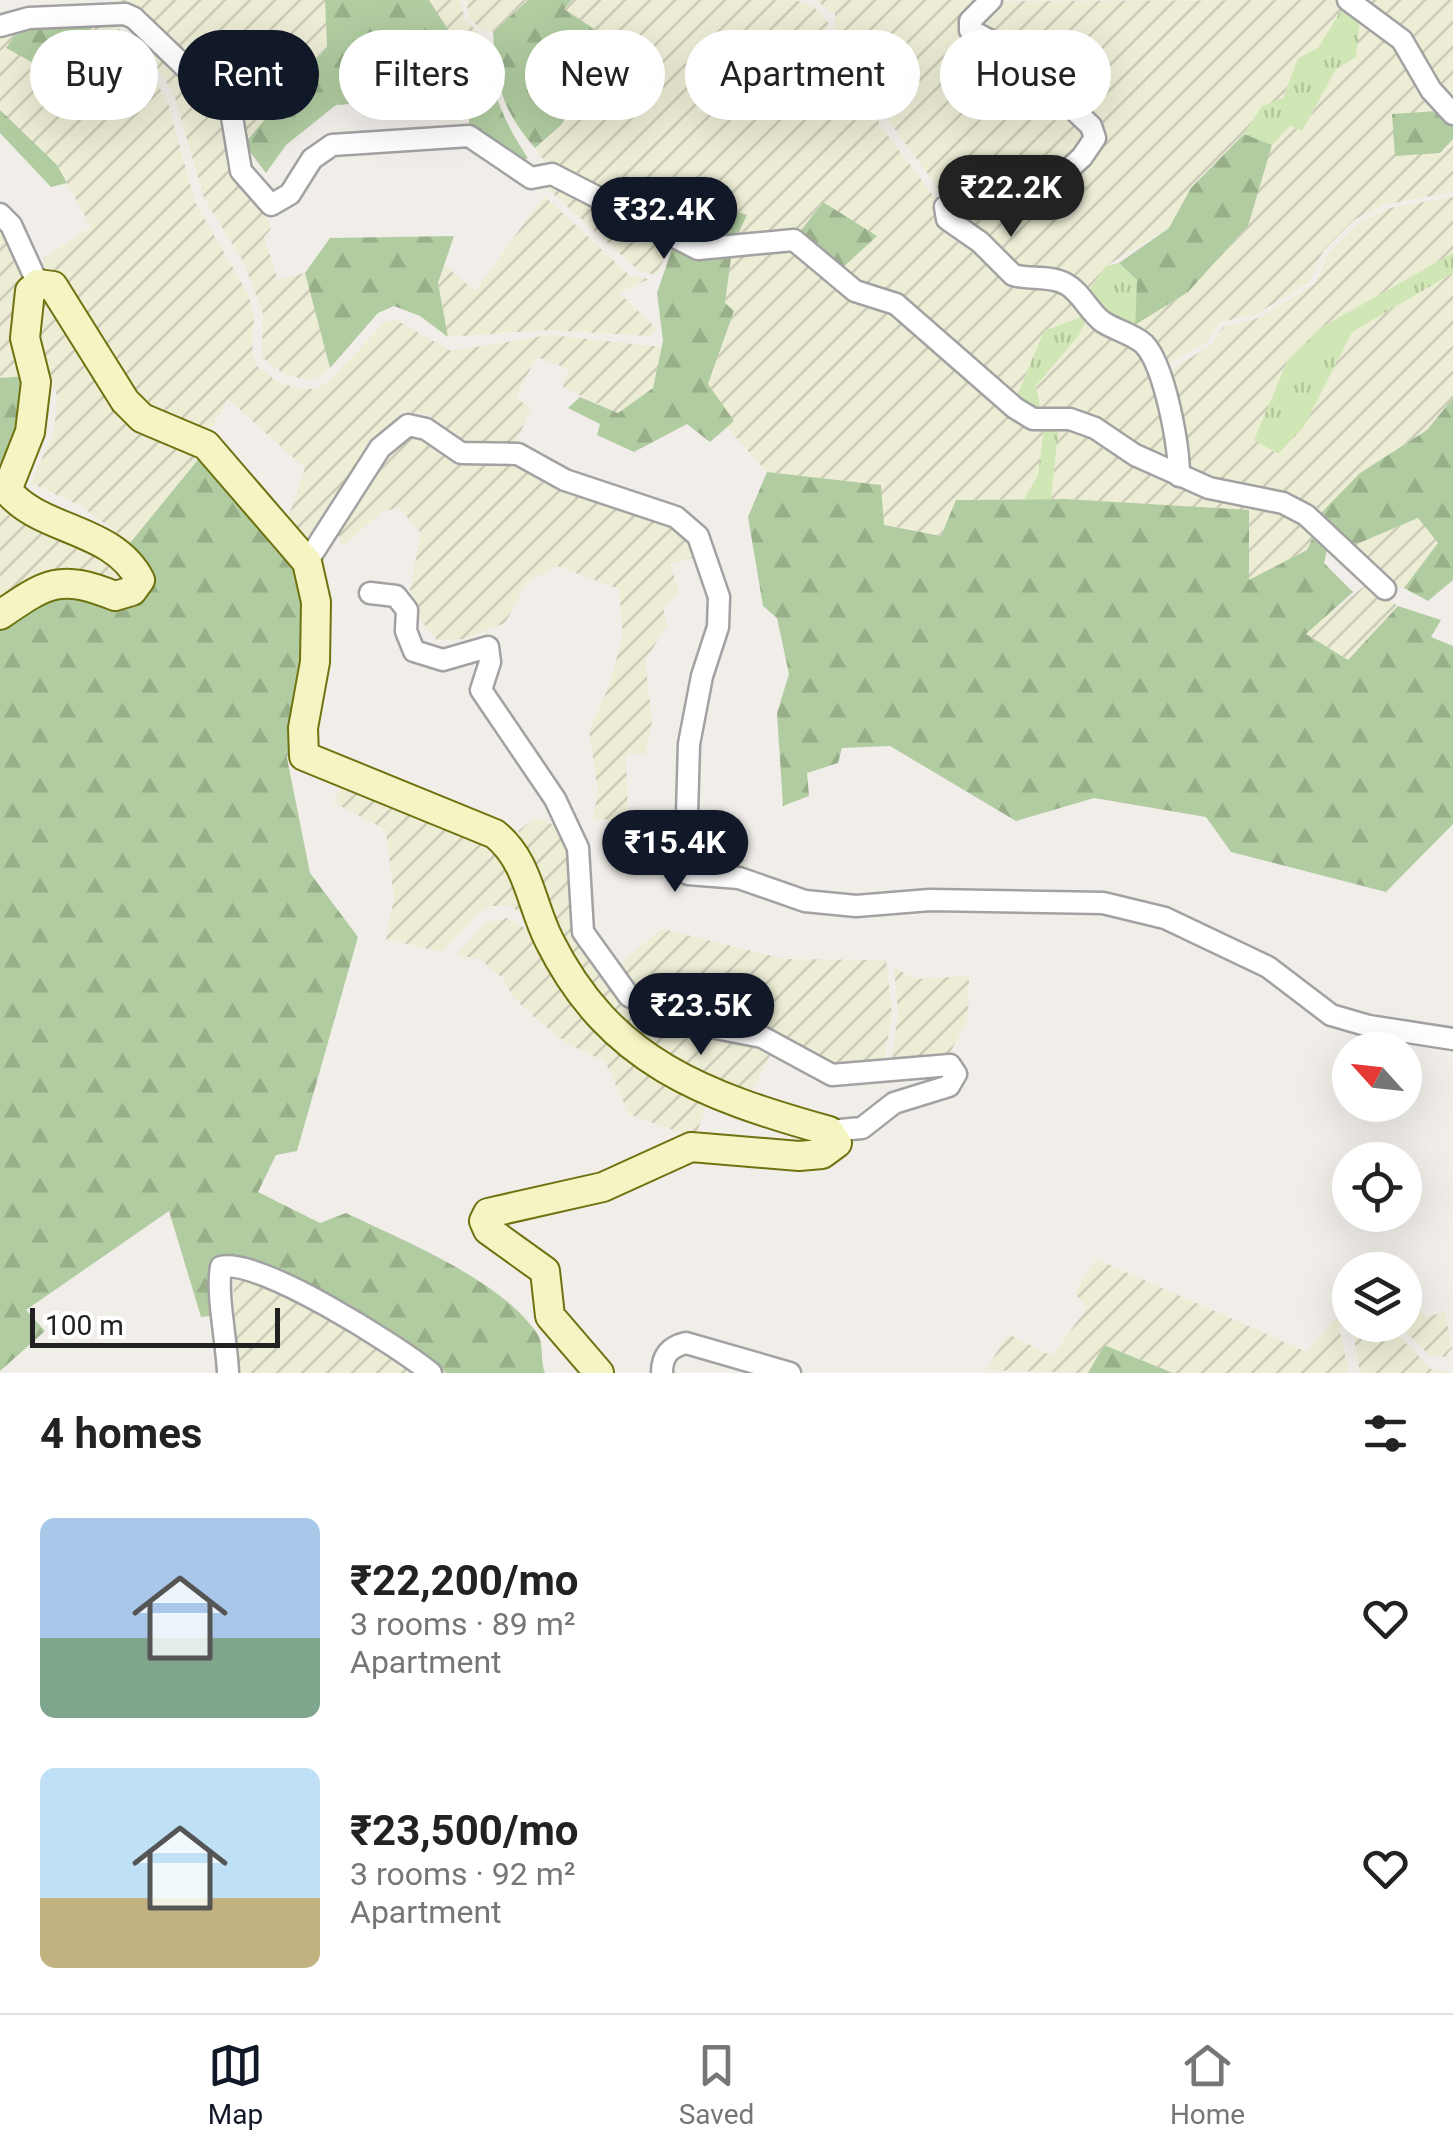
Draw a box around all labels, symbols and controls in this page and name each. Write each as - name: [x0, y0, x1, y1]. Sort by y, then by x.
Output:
- chip: Buy: [30, 30, 158, 120]
- chip: Rent: [178, 30, 319, 120]
- chip: Filters: [339, 30, 505, 120]
- chip: New: [525, 30, 665, 120]
- chip: Apartment: [685, 30, 920, 120]
- chip: House: [940, 30, 1111, 120]
- pin: ₹22.2K: [930, 155, 1092, 240]
- text: ₹22.2K: [960, 168, 1062, 206]
- pin: ₹32.4K: [583, 177, 745, 262]
- text: ₹32.4K: [613, 190, 715, 228]
- pin: ₹15.4K: [594, 810, 756, 895]
- text: ₹15.4K: [624, 823, 726, 861]
- pin: ₹23.5K: [620, 973, 782, 1058]
- text: ₹23.5K: [650, 986, 752, 1024]
- north arrow: [1332, 1032, 1422, 1122]
- map controls: [1332, 1032, 1422, 1342]
- button: locate: [1332, 1142, 1422, 1232]
- button: layers: [1332, 1252, 1422, 1342]
- scale bar: [30, 1303, 280, 1348]
- text: 100 m: [45, 1309, 124, 1342]
- icon: filters: [1358, 1406, 1413, 1461]
- text: 4 homes: [40, 1409, 202, 1458]
- text: ₹22,200/mo: [350, 1556, 579, 1605]
- icon: home: [120, 1558, 240, 1678]
- icon: heart: [1358, 1591, 1413, 1646]
- text: 3 rooms · 89 m²: [350, 1605, 575, 1643]
- text: Apartment: [350, 1643, 502, 1681]
- text: ₹23,500/mo: [350, 1806, 579, 1855]
- icon: home: [120, 1808, 240, 1928]
- icon: heart: [1358, 1841, 1413, 1896]
- text: 3 rooms · 92 m²: [350, 1855, 575, 1893]
- text: Apartment: [350, 1893, 502, 1931]
- tab: Map: [208, 2038, 263, 2131]
- tab: Saved: [679, 2038, 754, 2131]
- tab: Home: [1170, 2038, 1245, 2131]

